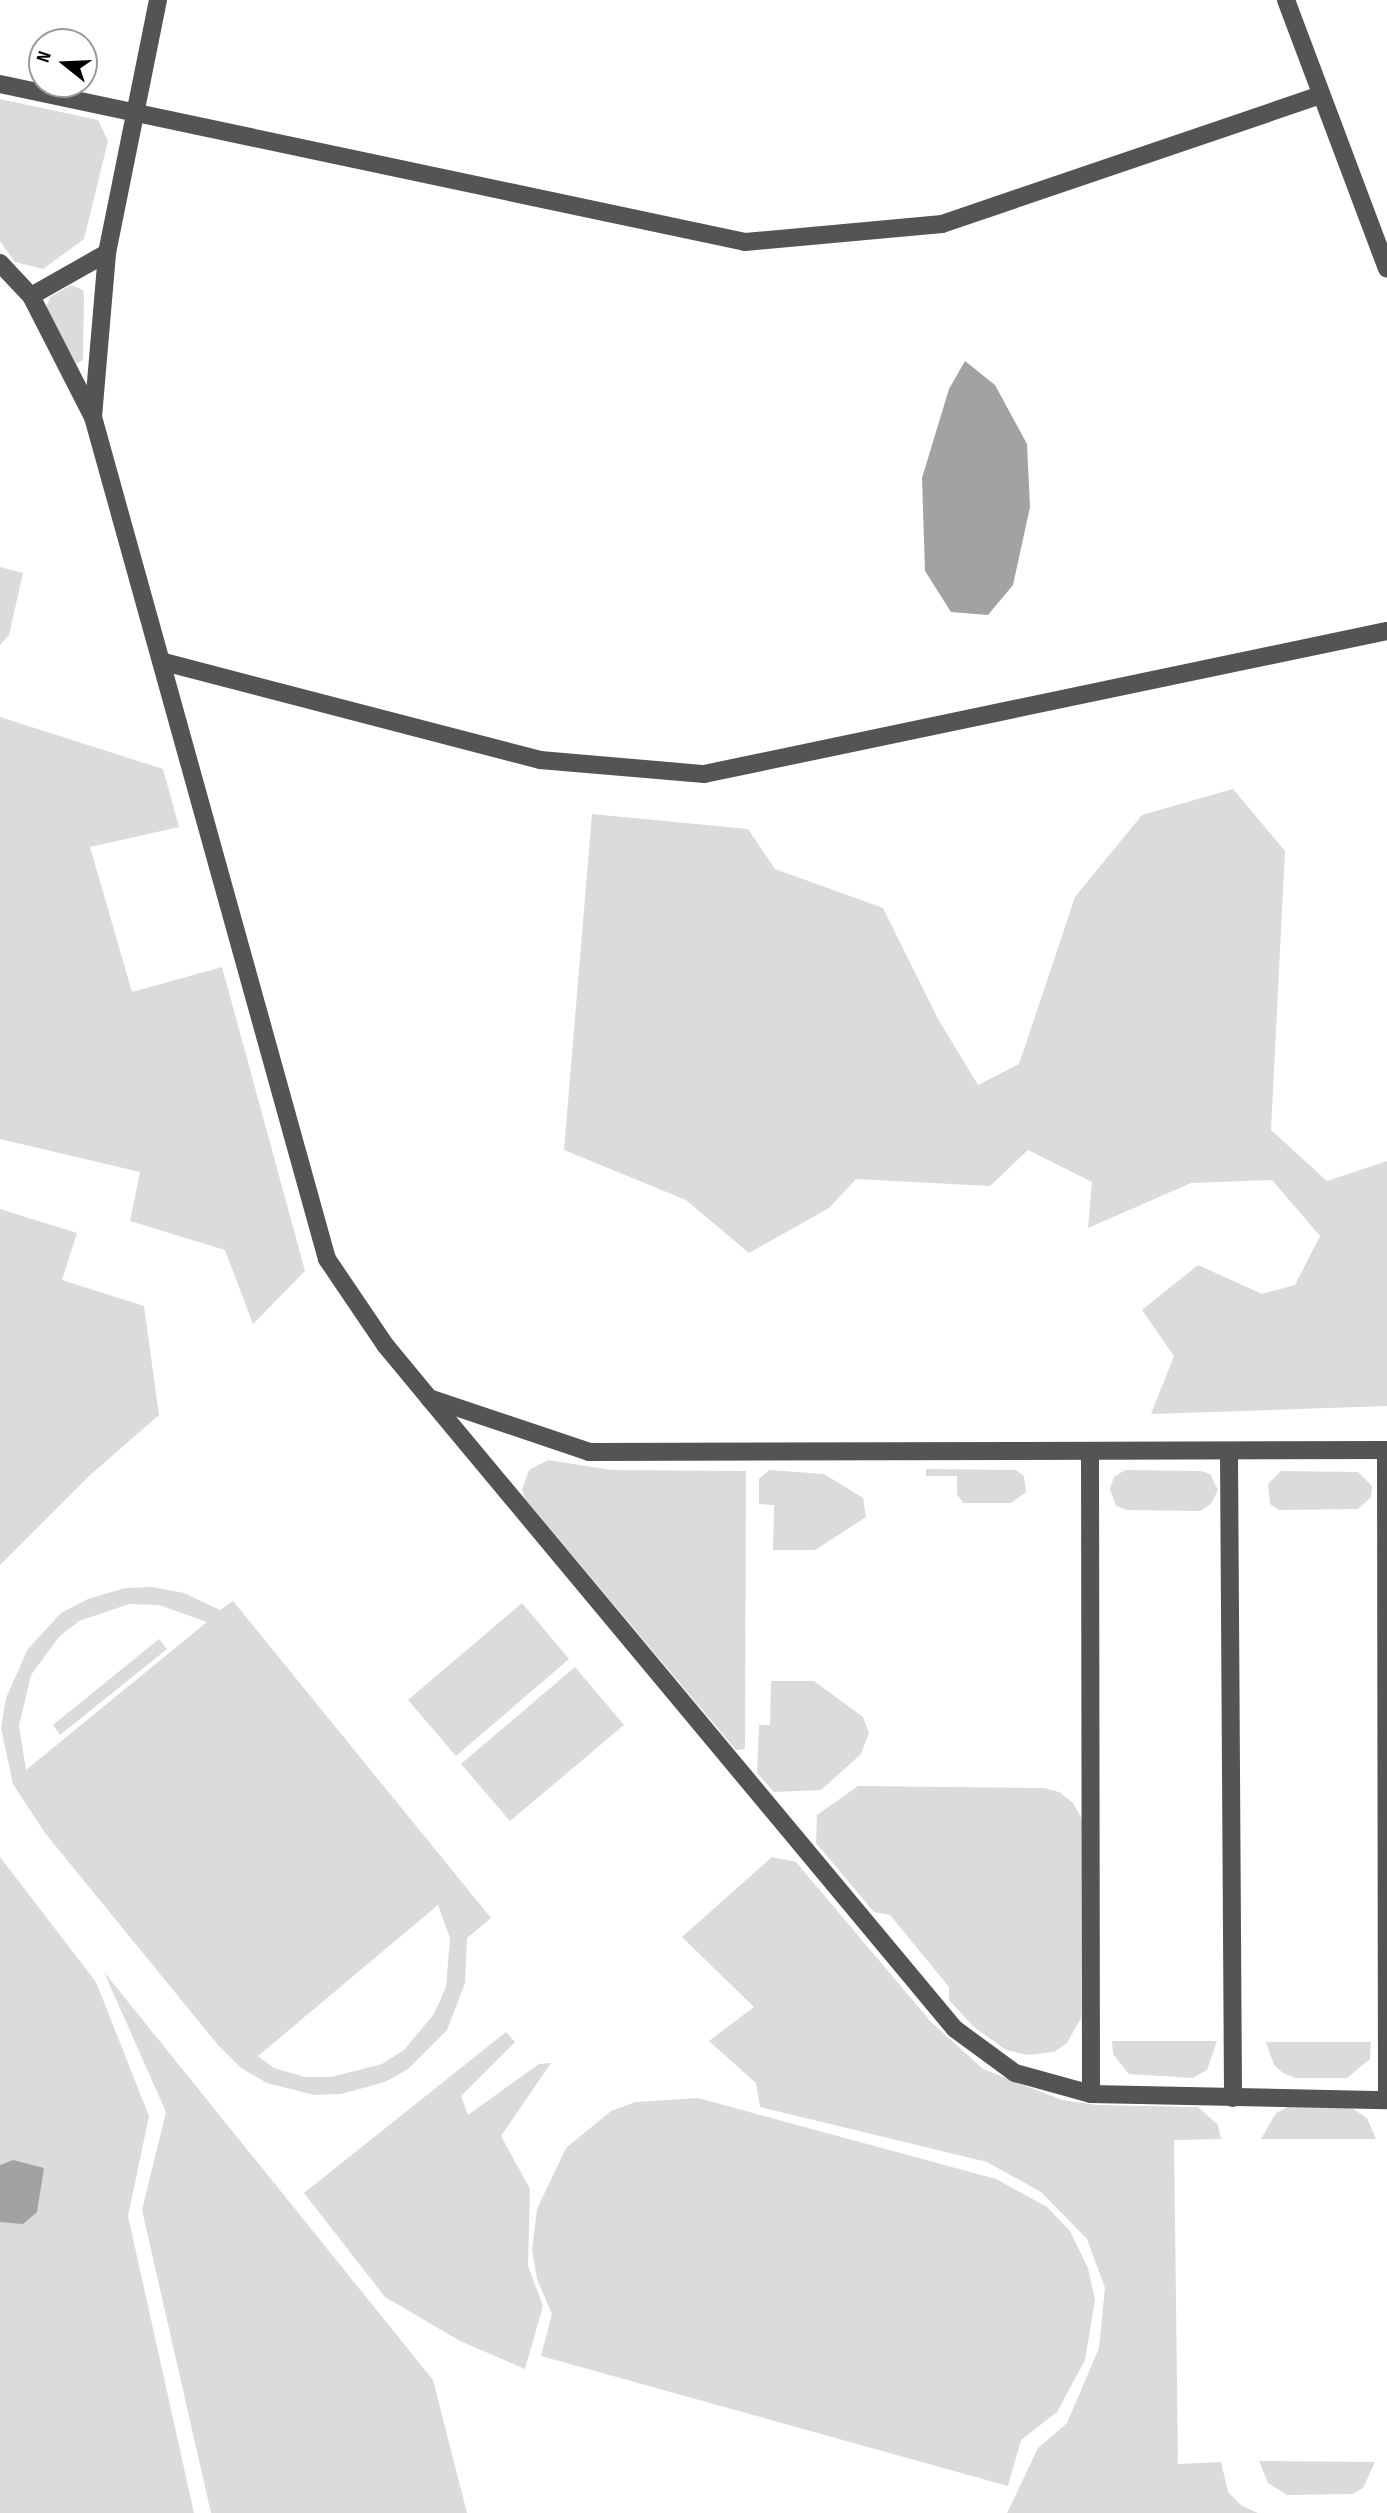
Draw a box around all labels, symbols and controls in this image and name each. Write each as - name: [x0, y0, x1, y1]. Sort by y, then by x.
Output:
- north arrow: [28, 28, 98, 98]
- text: N: [32, 49, 57, 65]

